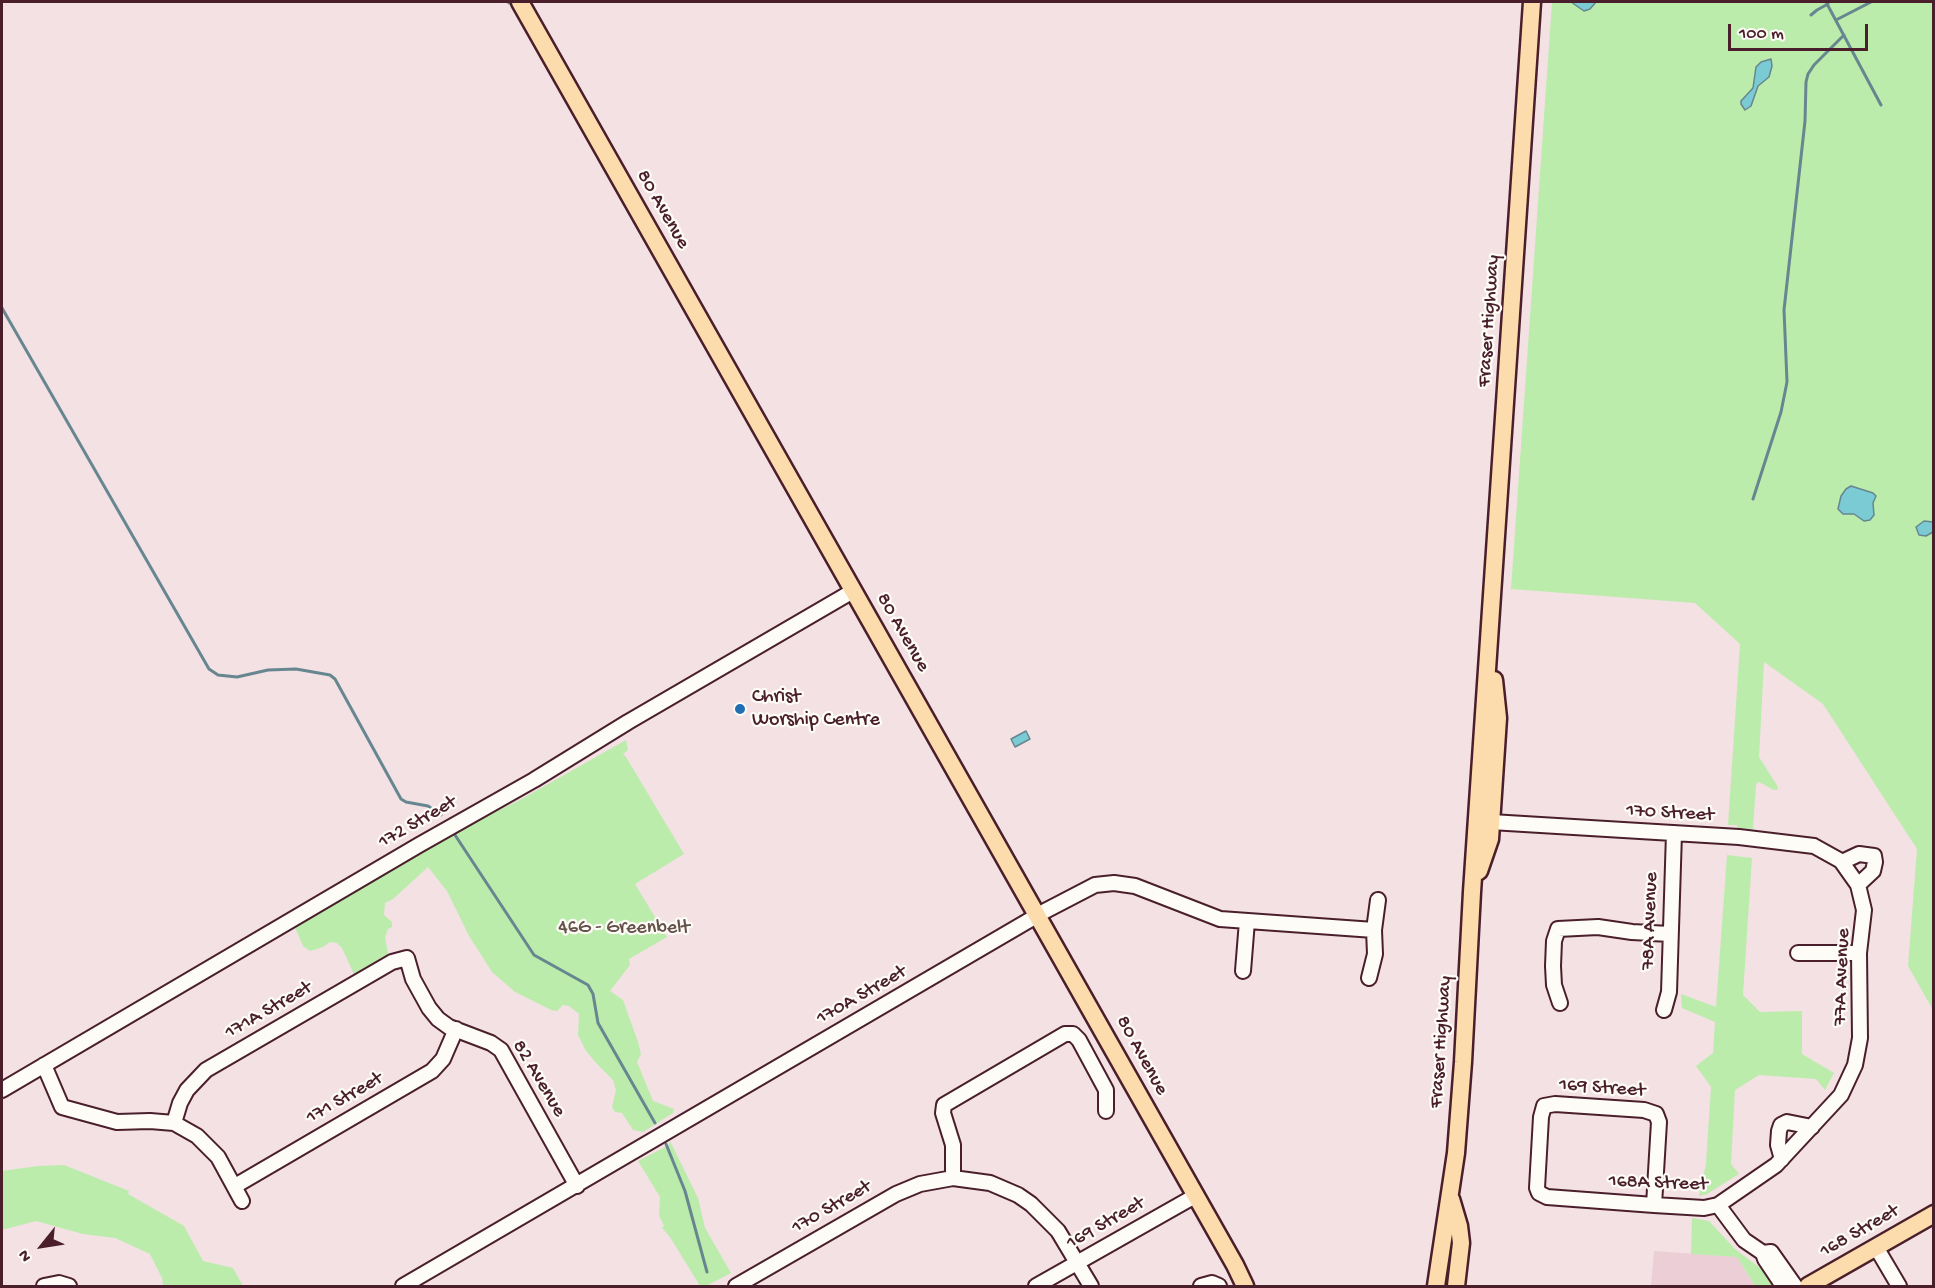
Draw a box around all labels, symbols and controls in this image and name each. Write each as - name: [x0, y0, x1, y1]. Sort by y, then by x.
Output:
- scale bar: [1731, 12, 1870, 50]
- text: 100 m: [1739, 24, 1784, 45]
- street label: 80 Avenue: [630, 166, 694, 254]
- street label: Fraser Highway: [1473, 254, 1507, 388]
- street label: 80 Avenue: [870, 589, 934, 677]
- place label: Christ Worship Centre: [752, 686, 880, 733]
- marker: Christ Worship Centre: [733, 702, 747, 716]
- street label: 172 Street: [375, 791, 461, 855]
- street label: 170 Street: [1625, 800, 1715, 828]
- street label: 78A Avenue: [1637, 872, 1665, 970]
- park label: 46G - Greenbelt: [558, 917, 690, 941]
- street label: 77A Avenue: [1829, 928, 1857, 1026]
- street label: 170A Street: [813, 961, 911, 1031]
- street label: Fraser Highway: [1425, 975, 1459, 1109]
- street label: 171A Street: [221, 977, 317, 1045]
- street label: 80 Avenue: [1109, 1012, 1173, 1100]
- street label: 82 Avenue: [506, 1036, 570, 1122]
- street label: 171 Street: [302, 1067, 388, 1131]
- street label: 169 Street: [1558, 1074, 1646, 1104]
- street label: 168A Street: [1608, 1170, 1708, 1198]
- street label: 170 Street: [788, 1176, 876, 1240]
- street label: 169 Street: [1063, 1192, 1149, 1256]
- street label: 168 Street: [1816, 1200, 1904, 1264]
- north arrow: [12, 1216, 72, 1276]
- text: N: [15, 1246, 37, 1265]

